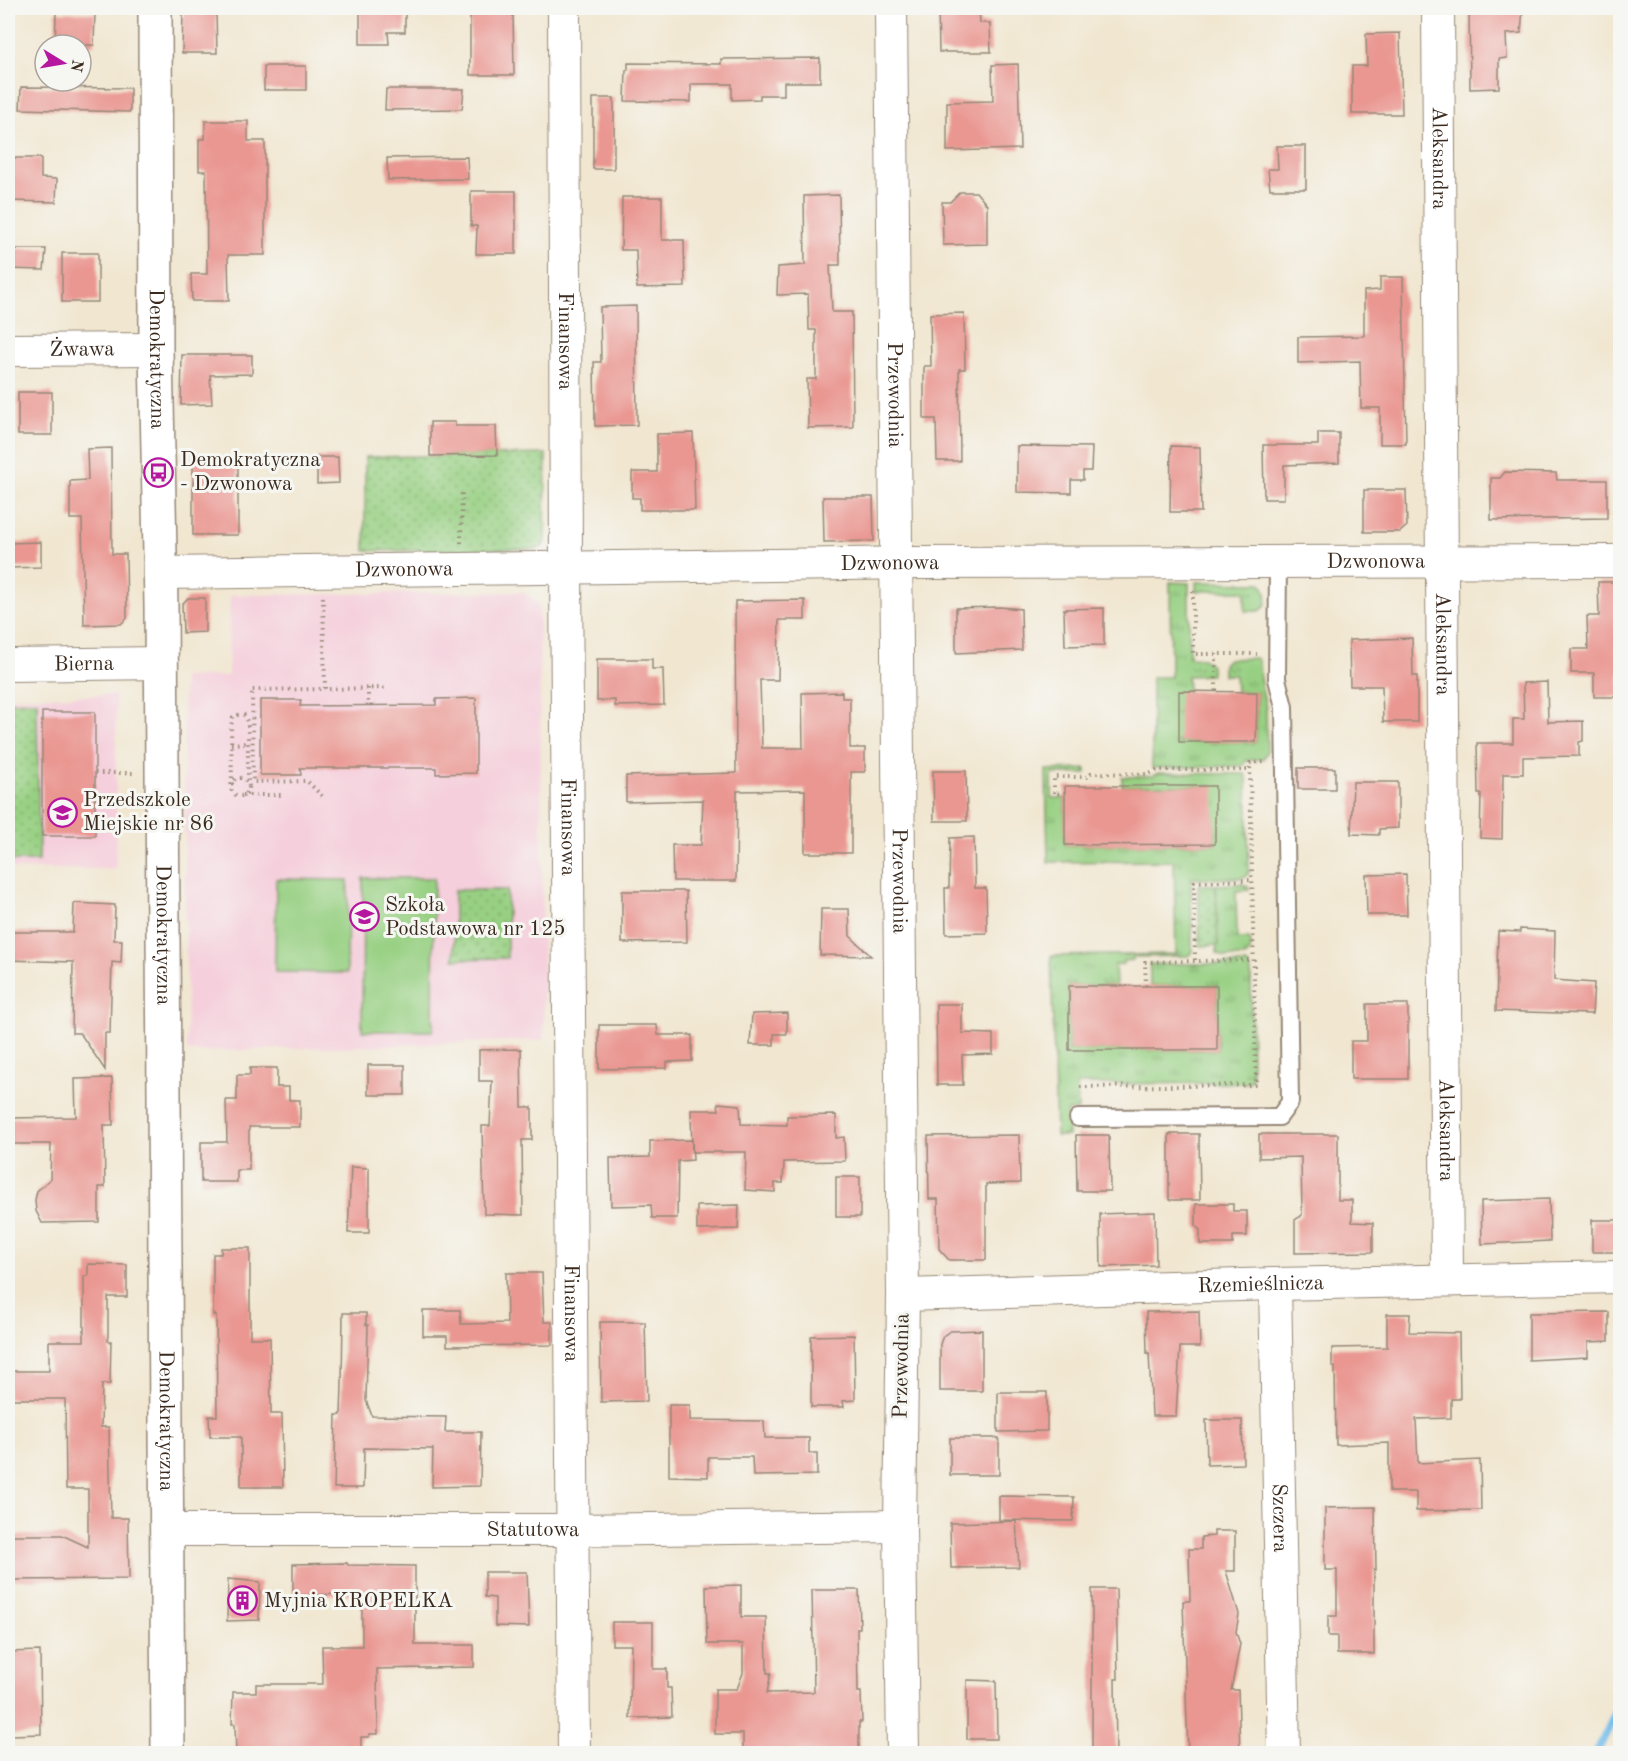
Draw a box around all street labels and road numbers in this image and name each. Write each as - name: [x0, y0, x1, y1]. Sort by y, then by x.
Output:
- street label: Aleksandra: [1428, 106, 1450, 210]
- street label: Demokratyczna: [145, 289, 168, 430]
- street label: Finansowa: [555, 292, 576, 390]
- street label: Żwawa: [49, 335, 115, 360]
- street label: Przewodnia: [884, 342, 906, 448]
- street label: Dzwonowa: [1327, 551, 1425, 572]
- street label: Dzwonowa: [840, 552, 939, 575]
- street label: Dzwonowa: [354, 559, 454, 581]
- street label: Aleksandra: [1432, 592, 1453, 696]
- street label: Bierna: [54, 653, 114, 675]
- street label: Finansowa: [557, 778, 579, 876]
- street label: Przewodnia: [888, 828, 910, 934]
- street label: Demokratyczna: [152, 865, 174, 1005]
- street label: Aleksandra: [1435, 1078, 1457, 1182]
- street label: Finansowa: [560, 1264, 582, 1362]
- street label: Rzemieślnicza: [1197, 1273, 1324, 1297]
- street label: Przewodnia: [891, 1313, 913, 1419]
- street label: Demokratyczna: [155, 1351, 177, 1491]
- street label: Szczera: [1268, 1483, 1291, 1553]
- street label: Statutowa: [487, 1519, 580, 1541]

